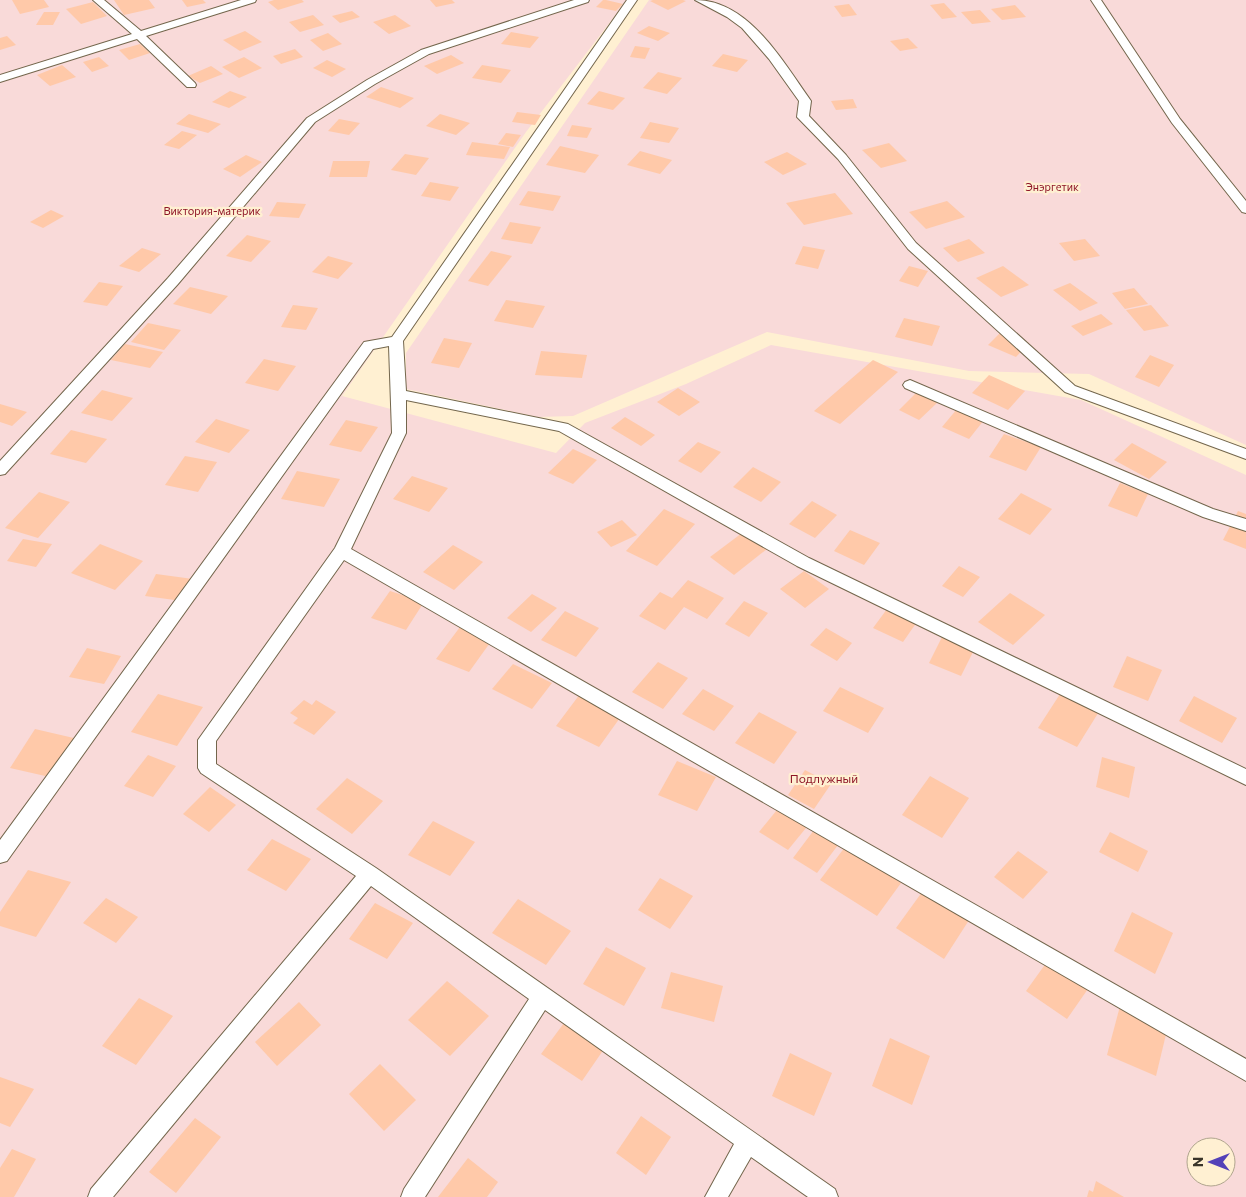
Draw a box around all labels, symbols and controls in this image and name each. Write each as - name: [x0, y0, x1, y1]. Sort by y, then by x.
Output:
- park label: Энэргетик: [1025, 180, 1079, 193]
- park label: Виктория-материк: [163, 204, 261, 217]
- park label: Подлужный: [790, 771, 858, 785]
- north arrow: [1186, 1137, 1236, 1187]
- text: N: [1189, 1157, 1206, 1167]

